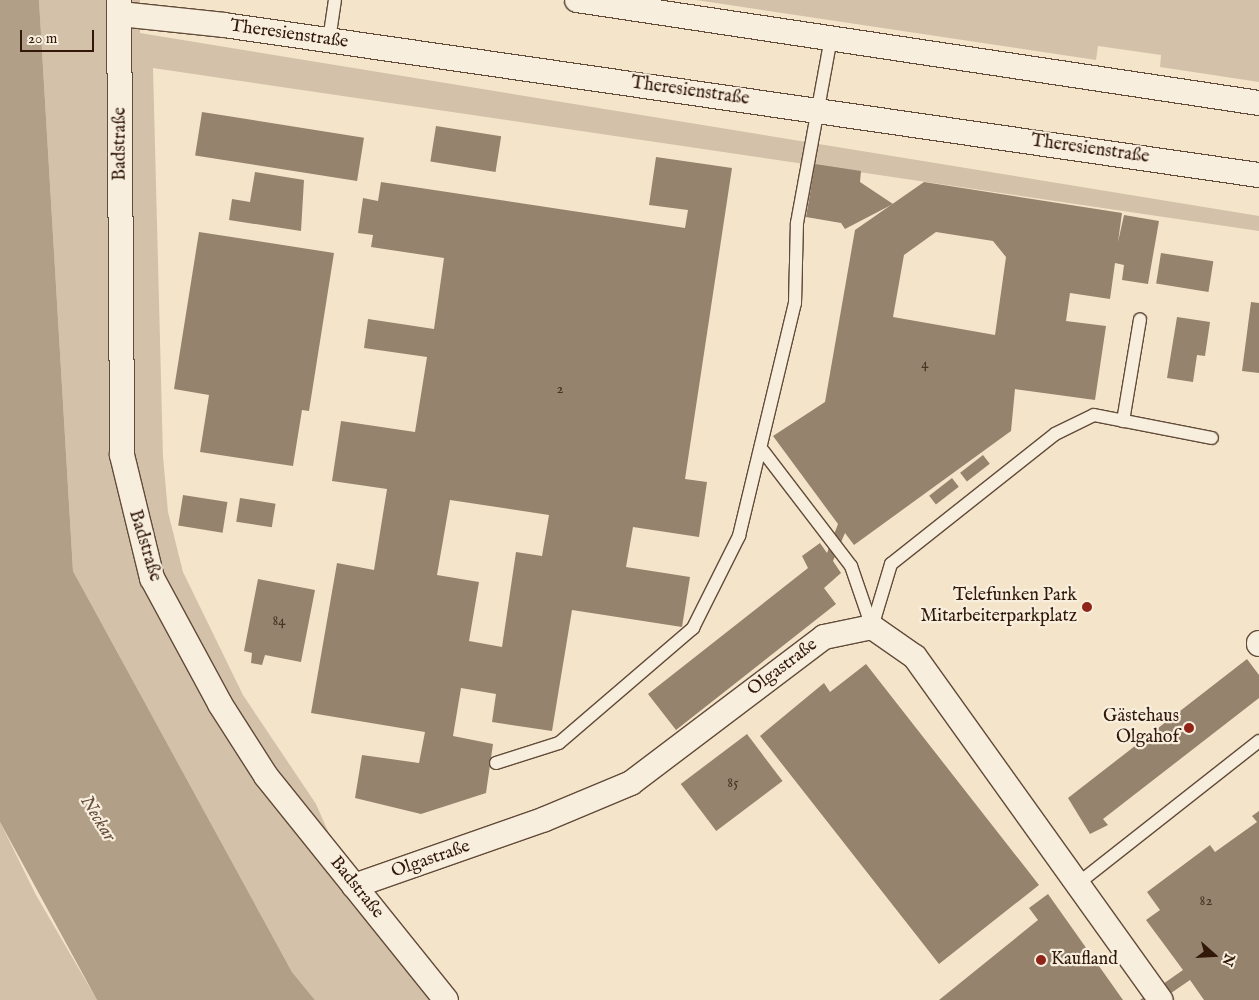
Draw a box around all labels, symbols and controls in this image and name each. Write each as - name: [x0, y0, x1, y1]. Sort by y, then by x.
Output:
- street label: Theresienstraße: [228, 16, 350, 54]
- scale bar: [22, 20, 96, 52]
- text: 20 m: [28, 29, 57, 48]
- street label: Theresienstraße: [629, 73, 751, 111]
- street label: Badstraße: [110, 107, 132, 181]
- street label: Theresienstraße: [1029, 131, 1151, 169]
- house number: 4: [921, 355, 929, 373]
- house number: 2: [556, 380, 564, 398]
- street label: Badstraße: [123, 508, 165, 584]
- place label: Telefunken Park Mitarbeiterparkplatz: [920, 586, 1077, 628]
- marker: Telefunken Park Mitarbeiterparkplatz: [1081, 601, 1093, 613]
- house number: 84: [272, 612, 286, 630]
- street label: Olgastraße: [744, 635, 822, 701]
- place label: Gästehaus Olgahof: [1103, 707, 1179, 750]
- marker: Gästehaus Olgahof: [1183, 722, 1195, 734]
- house number: 85: [727, 774, 739, 792]
- water label: Neckar: [74, 792, 120, 846]
- street label: Olgastraße: [389, 836, 473, 884]
- street label: Badstraße: [324, 853, 388, 923]
- house number: 82: [1200, 892, 1212, 910]
- north arrow: [1189, 930, 1239, 980]
- place label: Kaufland: [1051, 949, 1118, 971]
- text: N: [1218, 951, 1239, 969]
- marker: Kaufland: [1035, 954, 1047, 966]

